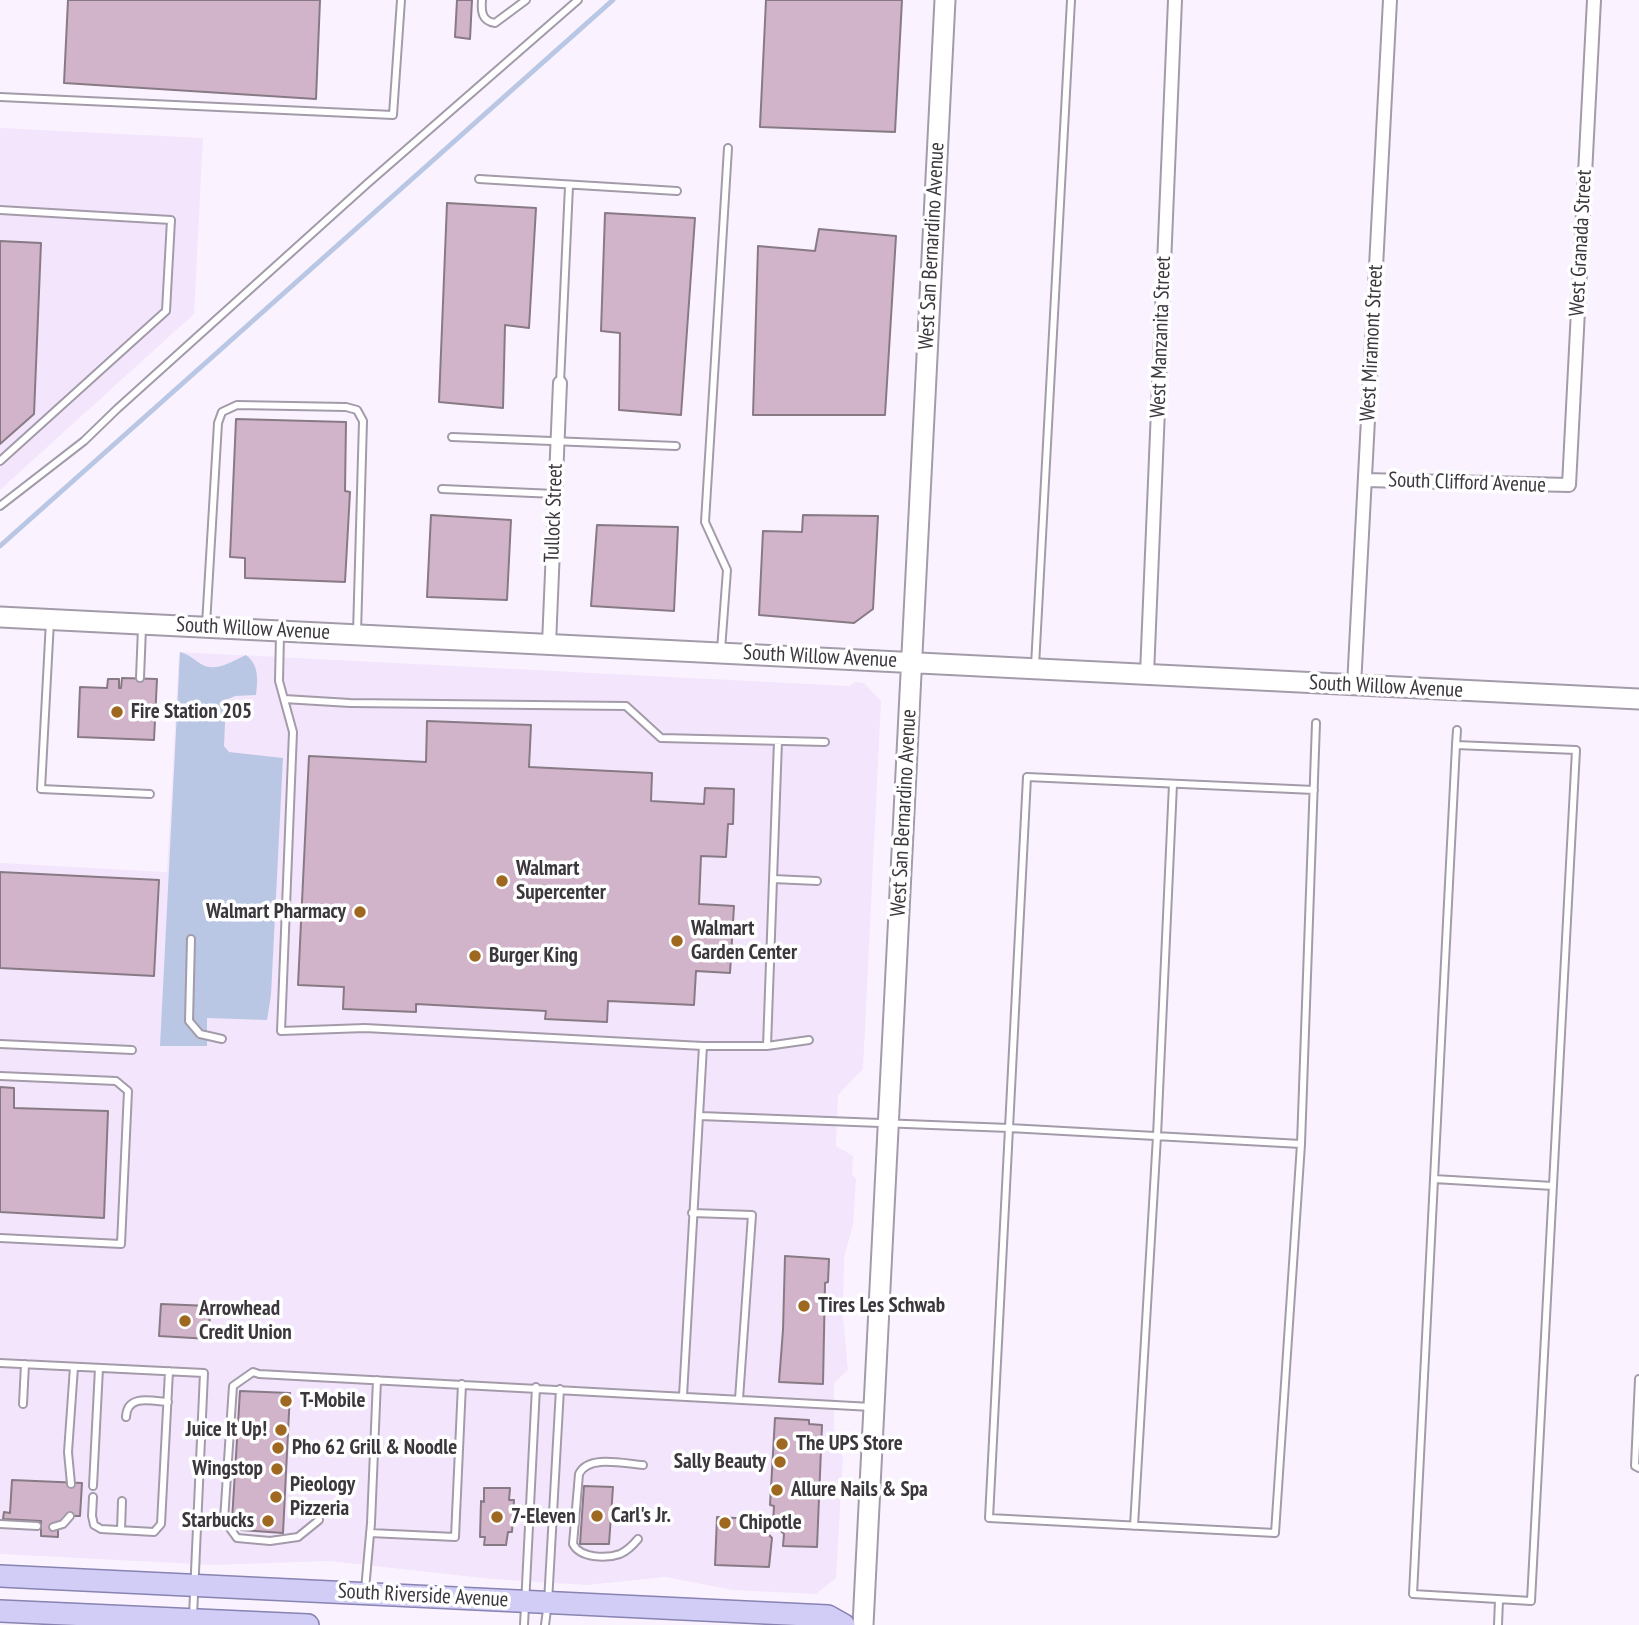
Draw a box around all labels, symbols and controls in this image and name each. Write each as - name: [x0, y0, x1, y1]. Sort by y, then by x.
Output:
- street label: West San Bernardino Avenue: [914, 142, 950, 350]
- street label: West Granada Street: [1565, 169, 1597, 317]
- street label: West Manzanita Street: [1146, 256, 1176, 418]
- street label: West Miramont Street: [1355, 264, 1389, 422]
- street label: Tullock Street: [540, 463, 568, 563]
- street label: South Clifford Avenue: [1388, 468, 1546, 498]
- street label: South Willow Avenue: [175, 612, 331, 646]
- street label: South Willow Avenue: [742, 640, 898, 674]
- street label: South Willow Avenue: [1308, 670, 1464, 704]
- place label: Fire Station 205: [131, 699, 252, 725]
- marker: Fire Station 205: [109, 704, 125, 720]
- street label: West San Bernardino Avenue: [886, 709, 922, 917]
- place label: Walmart Supercenter: [516, 856, 606, 906]
- marker: Walmart Supercenter: [494, 873, 510, 889]
- place label: Walmart Pharmacy: [206, 899, 346, 925]
- marker: Walmart Pharmacy: [352, 904, 368, 920]
- place label: Walmart Garden Center: [691, 916, 797, 966]
- marker: Walmart Garden Center: [669, 933, 685, 949]
- place label: Burger King: [489, 943, 578, 969]
- marker: Burger King: [467, 948, 483, 964]
- place label: Tires Les Schwab: [818, 1293, 945, 1319]
- place label: Arrowhead Credit Union: [199, 1296, 292, 1346]
- marker: Tires Les Schwab: [796, 1298, 812, 1314]
- marker: Arrowhead Credit Union: [177, 1313, 193, 1329]
- place label: T-Mobile: [300, 1388, 365, 1414]
- marker: T-Mobile: [278, 1393, 294, 1409]
- place label: Juice It Up!: [186, 1417, 267, 1443]
- marker: Juice It Up!: [273, 1422, 289, 1438]
- place label: The UPS Store: [796, 1431, 903, 1457]
- place label: Pho 62 Grill & Noodle: [292, 1435, 457, 1461]
- marker: The UPS Store: [774, 1436, 790, 1452]
- marker: Pho 62 Grill & Noodle: [270, 1440, 286, 1456]
- place label: Sally Beauty: [674, 1449, 766, 1475]
- marker: Sally Beauty: [772, 1454, 788, 1470]
- place label: Wingstop: [192, 1456, 263, 1482]
- marker: Wingstop: [269, 1461, 285, 1477]
- place label: Pieology Pizzeria: [290, 1472, 355, 1522]
- place label: Allure Nails & Spa: [791, 1477, 928, 1503]
- marker: Allure Nails & Spa: [769, 1482, 785, 1498]
- marker: Pieology Pizzeria: [268, 1489, 284, 1505]
- place label: Carl's Jr.: [611, 1503, 671, 1529]
- place label: 7-Eleven: [511, 1504, 576, 1530]
- place label: Starbucks: [182, 1508, 254, 1534]
- marker: Carl's Jr.: [589, 1508, 605, 1524]
- marker: 7-Eleven: [489, 1509, 505, 1525]
- place label: Chipotle: [739, 1510, 802, 1536]
- marker: Starbucks: [260, 1513, 276, 1529]
- marker: Chipotle: [717, 1515, 733, 1531]
- street label: South Riverside Avenue: [337, 1579, 509, 1613]

